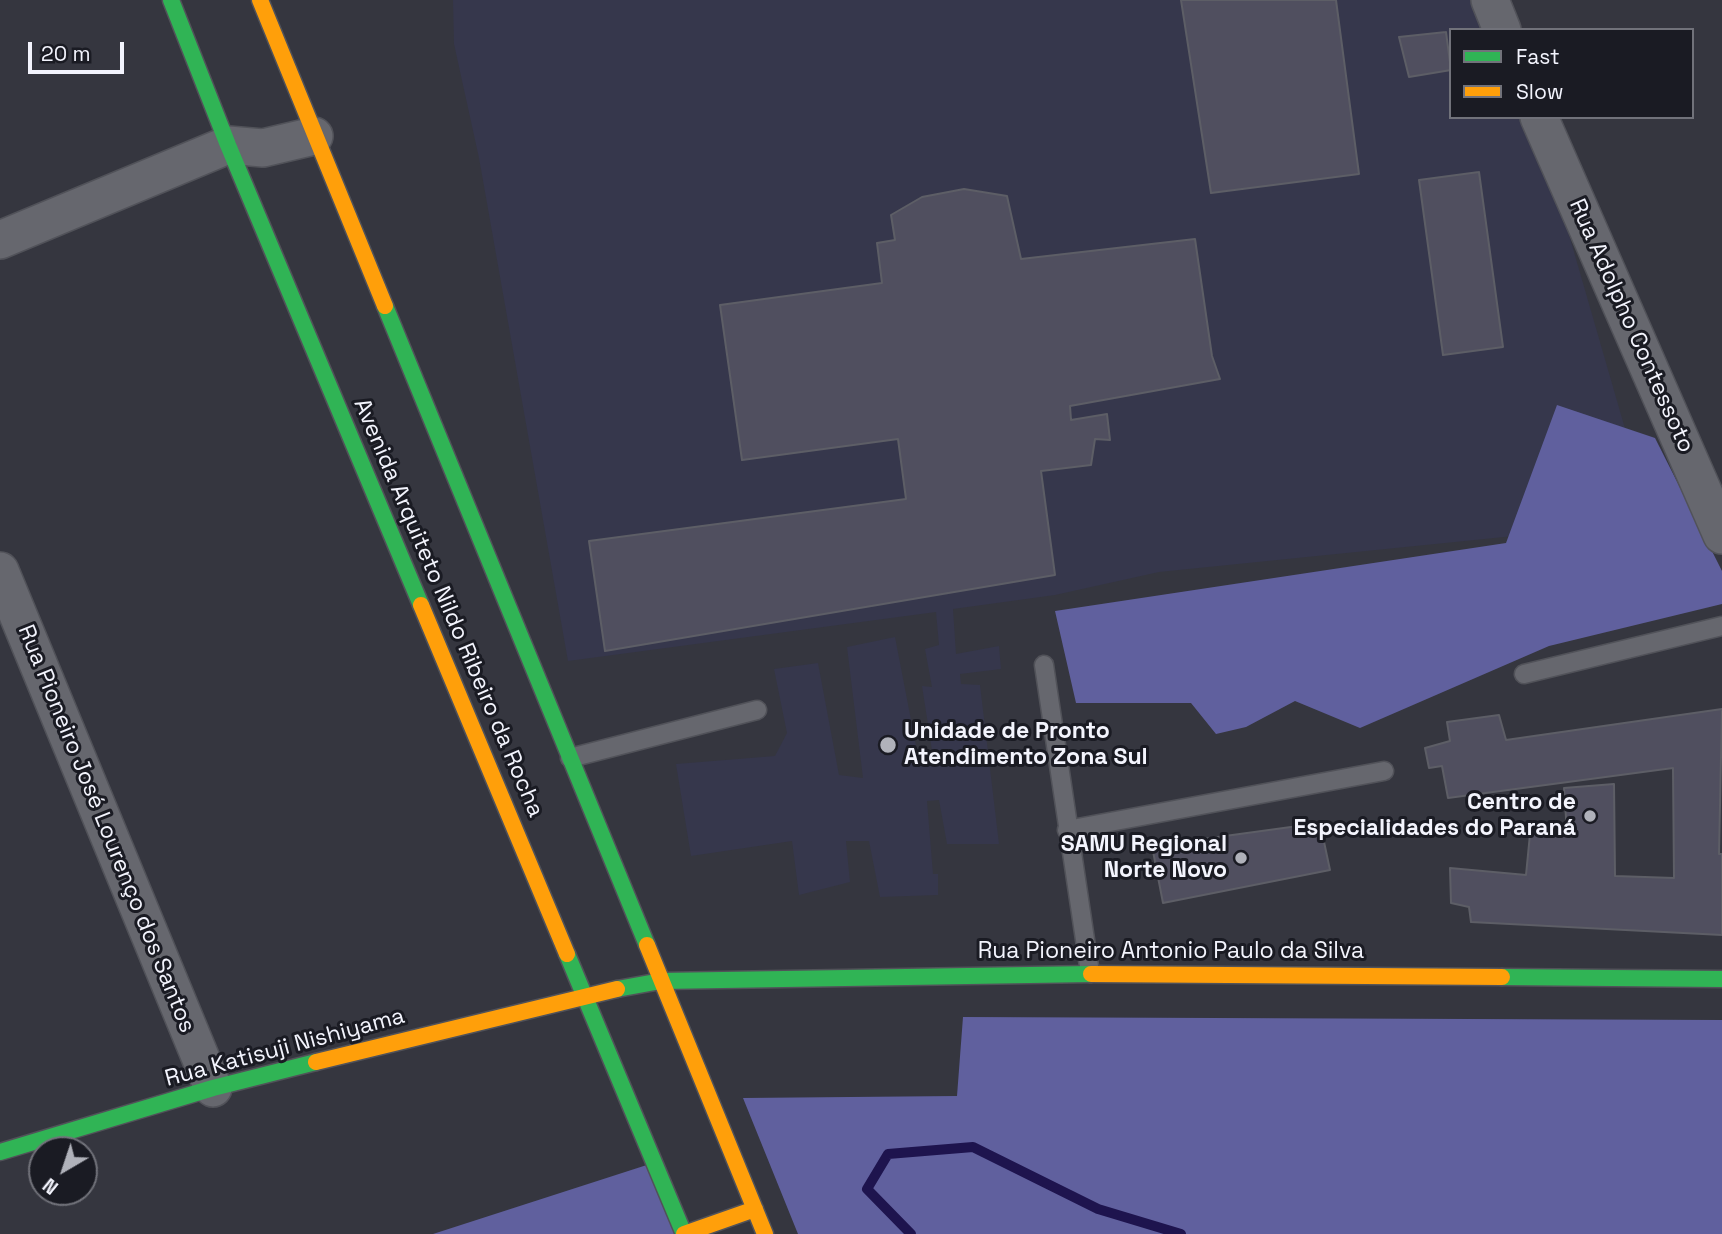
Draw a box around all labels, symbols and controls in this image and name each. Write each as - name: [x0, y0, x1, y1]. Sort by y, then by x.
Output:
- scale bar: [32, 28, 128, 72]
- legend: [1449, 28, 1694, 119]
- text: 20 m: [41, 40, 91, 67]
- text: Fast: [1516, 43, 1560, 70]
- text: Slow: [1516, 78, 1564, 105]
- street label: Rua Adolpho Contessoto: [1562, 195, 1700, 457]
- street label: Avenida Arquiteto Nildo Ribeiro da Rocha: [347, 395, 549, 821]
- street label: Rua Pioneiro José Lourenço dos Santos: [11, 621, 201, 1037]
- place label: Unidade de Pronto Atendimento Zona Sul: [904, 718, 1148, 772]
- marker: Unidade de Pronto Atendimento Zona Sul: [878, 735, 898, 755]
- place label: Centro de Especialidades do Paraná: [1293, 789, 1576, 843]
- marker: Centro de Especialidades do Paraná: [1582, 808, 1598, 824]
- place label: SAMU Regional Norte Novo: [1061, 831, 1227, 885]
- marker: SAMU Regional Norte Novo: [1233, 850, 1249, 866]
- street label: Rua Pioneiro Antonio Paulo da Silva: [978, 938, 1364, 966]
- street label: Rua Katisuji Nishiyama: [162, 1003, 408, 1093]
- north arrow: [28, 1136, 98, 1206]
- text: N: [38, 1172, 64, 1200]

